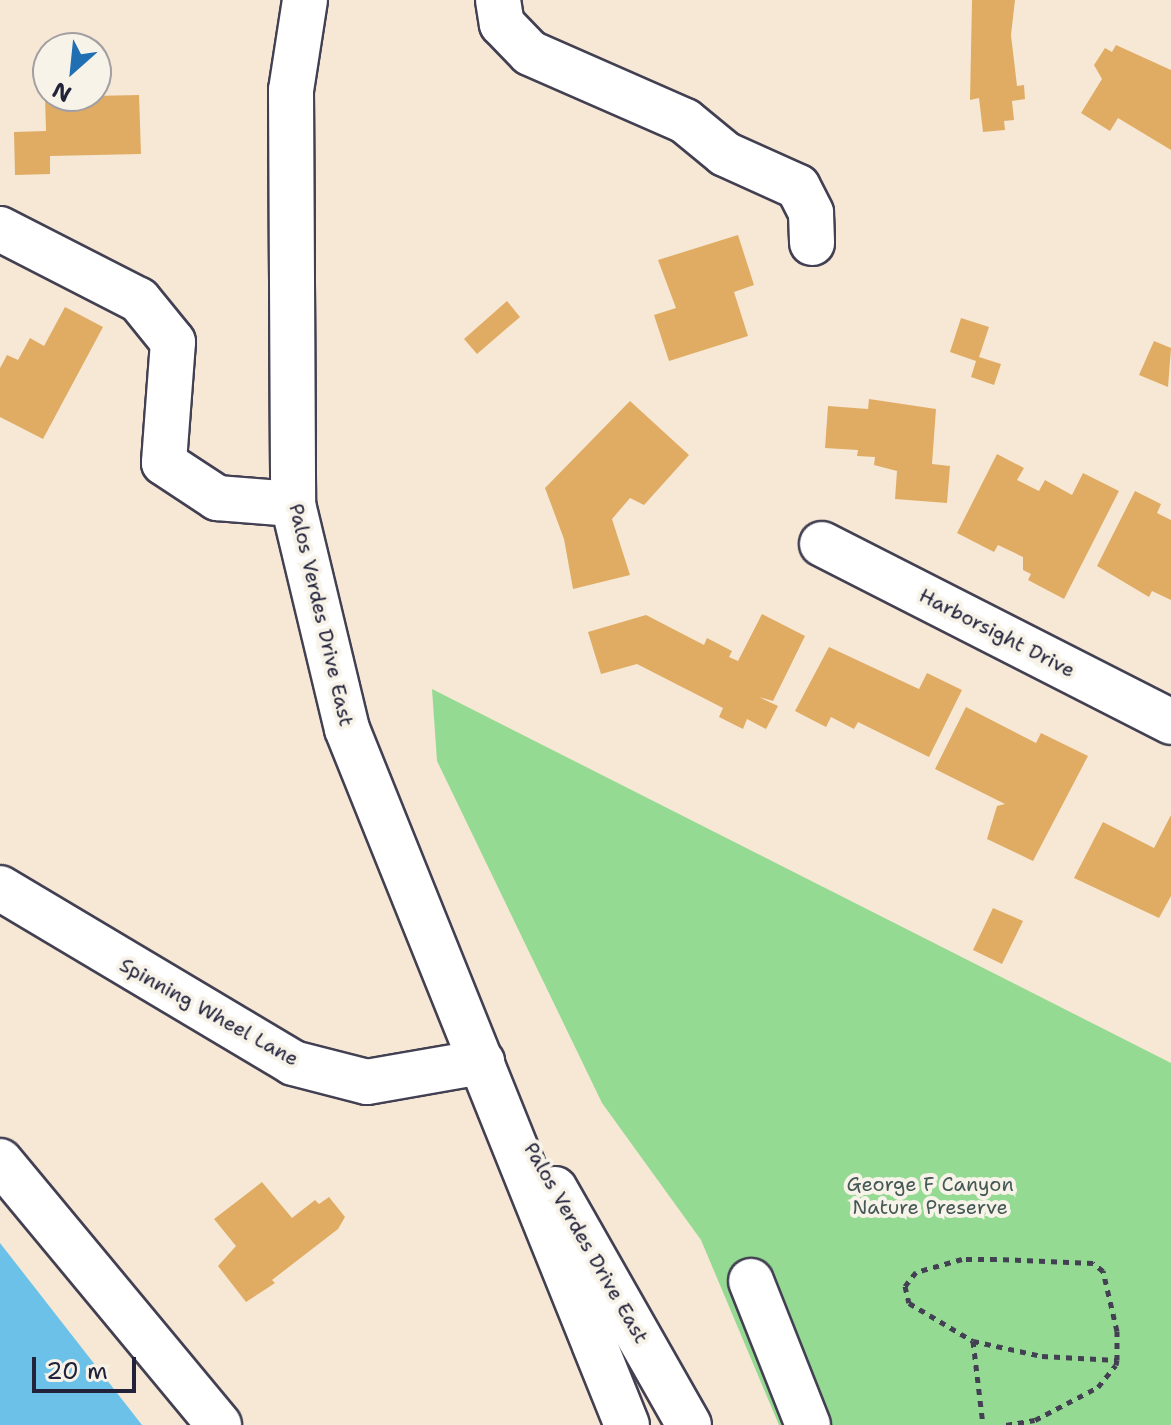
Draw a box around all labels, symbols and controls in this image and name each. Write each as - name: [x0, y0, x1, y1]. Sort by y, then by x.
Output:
- north arrow: [32, 32, 112, 112]
- text: N: [47, 75, 76, 109]
- street label: Palos Verdes Drive East: [284, 501, 358, 729]
- street label: Harborsight Drive: [915, 583, 1079, 683]
- street label: Spinning Wheel Lane: [115, 953, 303, 1071]
- street label: Palos Verdes Drive East: [519, 1138, 653, 1348]
- park label: George F Canyon Nature Preserve: [846, 1173, 1014, 1220]
- scale bar: [36, 1341, 140, 1391]
- text: 20 m: [46, 1355, 108, 1387]

